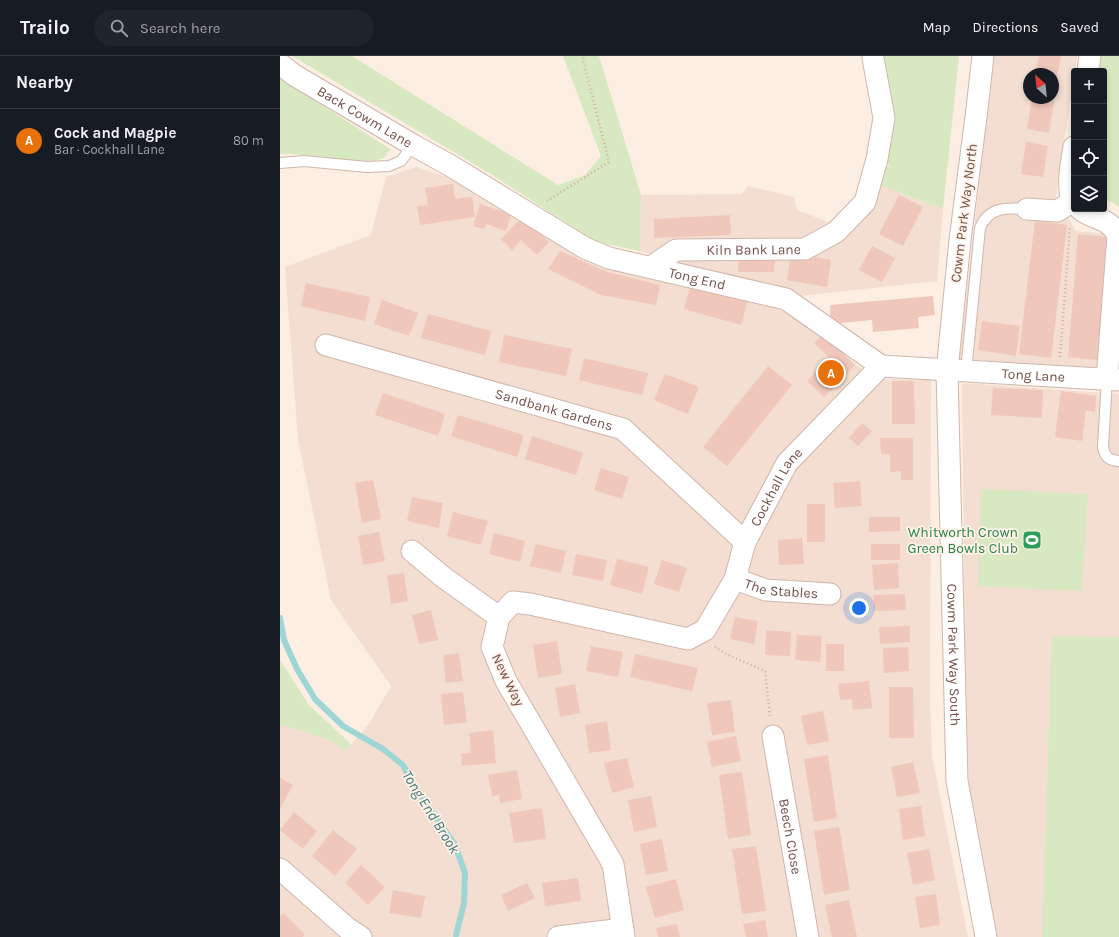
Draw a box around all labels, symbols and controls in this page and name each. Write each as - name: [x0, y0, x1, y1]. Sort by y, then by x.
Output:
- search box: [94, 10, 374, 46]
- text: Trailo: [20, 17, 70, 39]
- icon: search: [108, 17, 130, 39]
- text: Search here: [140, 19, 221, 37]
- text: Map: [923, 19, 951, 36]
- text: Directions: [973, 19, 1038, 36]
- text: Saved: [1060, 19, 1099, 36]
- north arrow: [1023, 68, 1059, 104]
- map controls: [1071, 68, 1107, 212]
- button: +: [1071, 68, 1107, 104]
- text: Nearby: [16, 72, 73, 92]
- street label: Back Cowm Lane: [314, 82, 416, 151]
- button: −: [1071, 104, 1107, 140]
- text: Cock and Magpie: [54, 124, 176, 142]
- text: A: [25, 133, 33, 148]
- text: 80 m: [233, 133, 264, 148]
- button: locate: [1071, 140, 1107, 176]
- text: Bar · Cockhall Lane: [54, 142, 165, 157]
- street label: Cowm Park Way North: [947, 142, 981, 284]
- button: layers: [1071, 176, 1107, 212]
- street label: Kiln Bank Lane: [706, 241, 801, 258]
- street label: Tong End: [667, 264, 727, 293]
- pin: A: [818, 358, 844, 388]
- street label: Tong Lane: [1001, 365, 1065, 385]
- street label: Sandbank Gardens: [493, 385, 615, 434]
- street label: Cockhall Lane: [746, 444, 806, 529]
- place label: Whitworth Crown Green Bowls Club: [907, 524, 1018, 557]
- sports icon: Whitworth Crown Green Bowls Club: [1021, 529, 1043, 551]
- street label: The Stables: [742, 575, 819, 602]
- street label: Cowm Park Way South: [944, 583, 964, 726]
- your location: [849, 598, 869, 618]
- street label: New Way: [488, 651, 528, 710]
- water label: Tong End Brook: [398, 767, 464, 857]
- street label: Beech Close: [776, 797, 805, 876]

